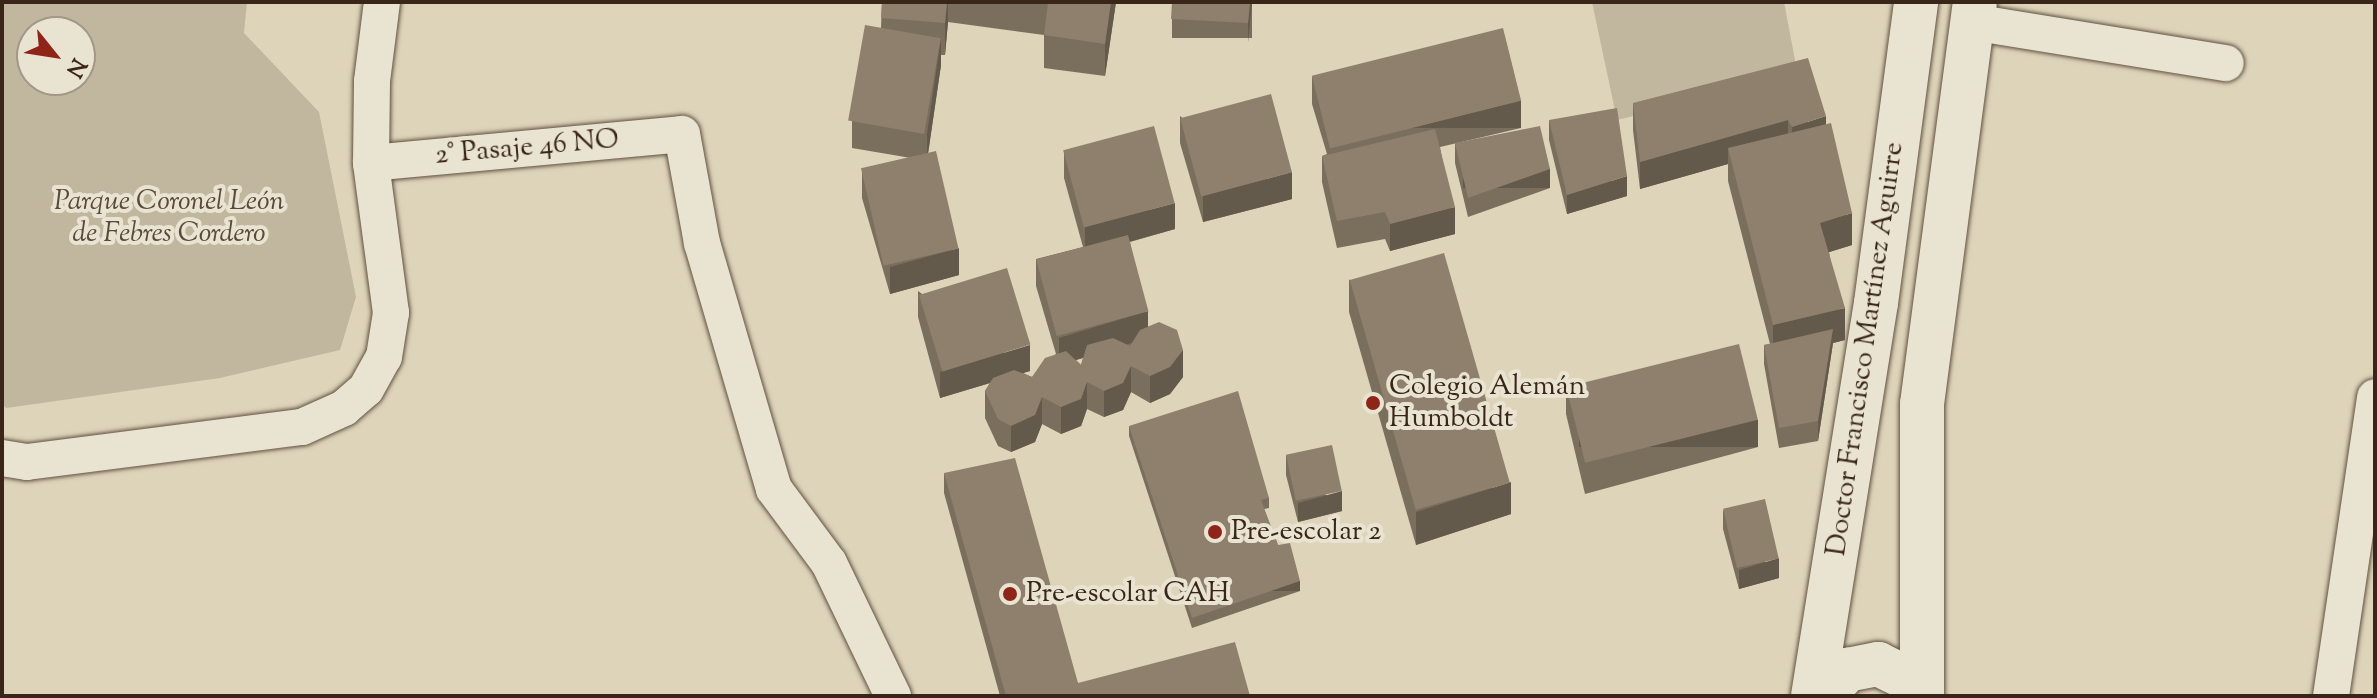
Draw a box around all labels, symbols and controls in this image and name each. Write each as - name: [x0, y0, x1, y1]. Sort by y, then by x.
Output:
- north arrow: [16, 16, 96, 96]
- text: N: [57, 51, 93, 83]
- street label: 2° Pasaje 46 NO: [434, 123, 620, 173]
- street label: Doctor Francisco Martínez Aguirre: [1820, 140, 1912, 558]
- park label: Parque Coronel León de Febres Cordero: [54, 185, 284, 251]
- place label: Colegio Alemán Humboldt: [1389, 370, 1585, 436]
- marker: Colegio Alemán Humboldt: [1364, 394, 1382, 412]
- place label: Pre-escolar 2: [1231, 515, 1381, 549]
- marker: Pre-escolar 2: [1206, 523, 1224, 541]
- place label: Pre-escolar CAH: [1026, 577, 1229, 611]
- marker: Pre-escolar CAH: [1001, 585, 1019, 603]

